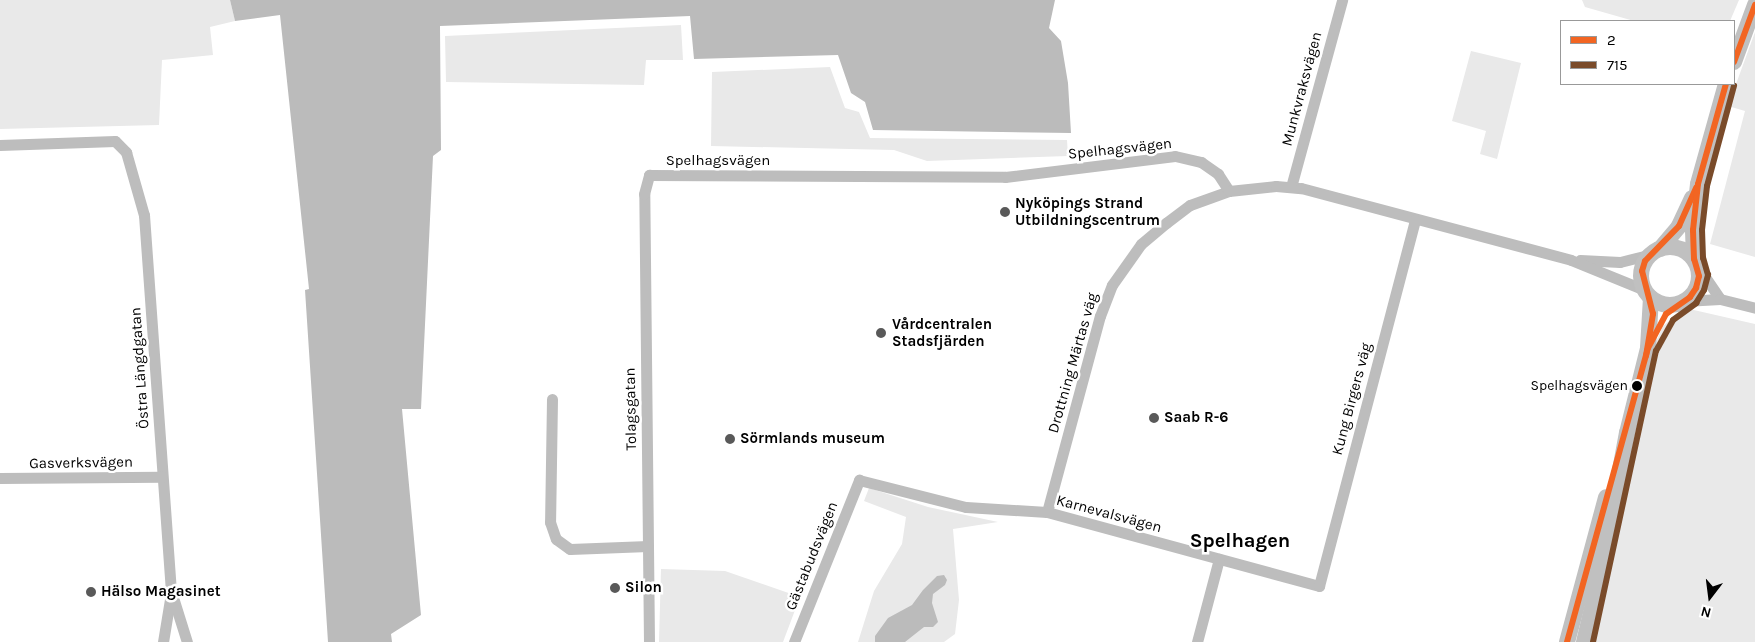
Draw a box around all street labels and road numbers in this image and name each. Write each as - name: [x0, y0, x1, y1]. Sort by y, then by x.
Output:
- street label: Munkvraksvägen: [1278, 30, 1326, 148]
- street label: Spelhagsvägen: [1067, 135, 1173, 163]
- street label: Spelhagsvägen: [666, 152, 770, 170]
- street label: Drottning Märtas väg: [1044, 291, 1102, 435]
- street label: Östra Längdgatan: [127, 307, 153, 429]
- street label: Kung Birgers väg: [1328, 341, 1376, 457]
- street label: Tolagsgatan: [621, 367, 641, 451]
- street label: Gasverksvägen: [29, 453, 133, 473]
- street label: Karnevalsvägen: [1054, 491, 1164, 537]
- street label: Gästabudsvägen: [782, 499, 842, 613]

